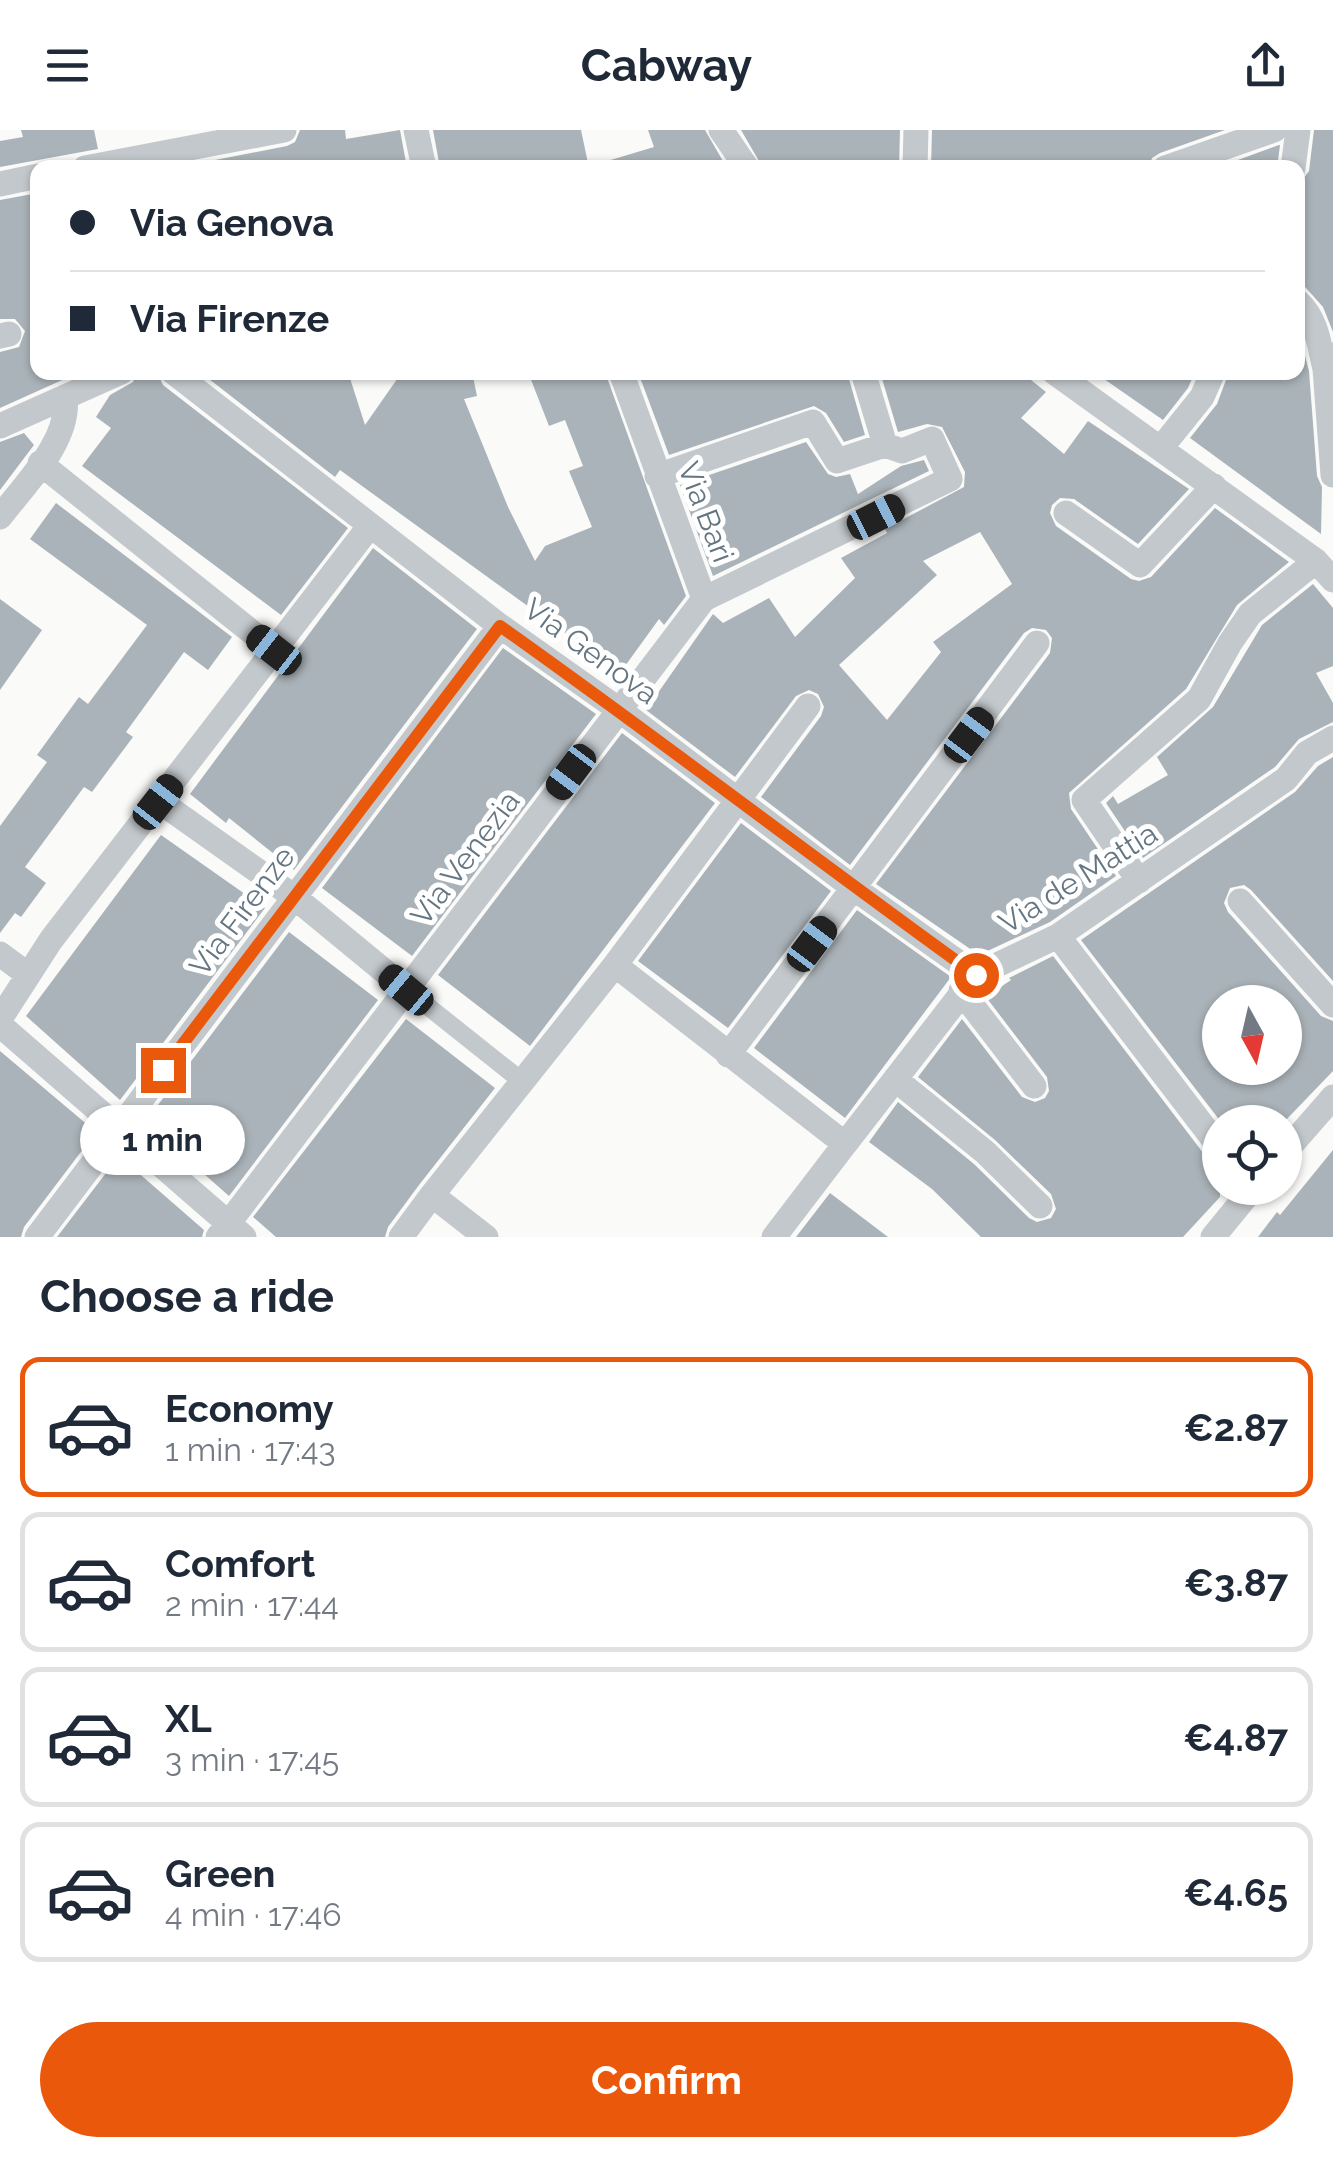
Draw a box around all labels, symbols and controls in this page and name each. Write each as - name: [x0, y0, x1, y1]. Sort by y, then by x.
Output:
- icon: menu: [40, 38, 95, 93]
- icon: share: [1238, 38, 1293, 93]
- text: Cabway: [581, 39, 752, 92]
- text: Via Genova: [130, 200, 334, 245]
- text: Via Firenze: [130, 296, 329, 341]
- street label: Via Bari: [671, 457, 741, 567]
- car: [842, 490, 910, 544]
- street label: Via Genova: [517, 591, 665, 711]
- car: [241, 620, 307, 680]
- car: [939, 702, 999, 768]
- car: [541, 739, 601, 805]
- car: [128, 769, 188, 835]
- street label: Via Venezia: [403, 784, 527, 932]
- street label: Via de Mattia: [992, 815, 1164, 941]
- street label: Via Firenze: [182, 840, 302, 982]
- car: [782, 911, 842, 977]
- route start: [954, 953, 999, 998]
- car: [373, 959, 439, 1021]
- north arrow: [1202, 985, 1302, 1085]
- map controls: [1202, 985, 1302, 1205]
- route end: [141, 1048, 186, 1093]
- callout: 1 min: [80, 1105, 246, 1175]
- button: locate: [1202, 1105, 1302, 1205]
- text: 1 min: [122, 1121, 203, 1158]
- text: Choose a ride: [40, 1270, 334, 1323]
- icon: car: [45, 1382, 135, 1472]
- text: Economy: [165, 1386, 334, 1431]
- text: €2.87: [1183, 1405, 1288, 1450]
- text: 1 min · 17:43: [165, 1431, 336, 1468]
- icon: car: [45, 1537, 135, 1627]
- text: Comfort: [165, 1541, 315, 1586]
- text: €3.87: [1184, 1560, 1288, 1605]
- text: 2 min · 17:44: [165, 1586, 339, 1623]
- icon: car: [45, 1692, 135, 1782]
- text: XL: [165, 1696, 212, 1741]
- text: €4.87: [1183, 1715, 1288, 1760]
- text: 3 min · 17:45: [165, 1741, 339, 1778]
- icon: car: [45, 1847, 135, 1937]
- text: Green: [165, 1851, 275, 1896]
- text: €4.65: [1183, 1870, 1288, 1915]
- text: 4 min · 17:46: [165, 1896, 341, 1933]
- button: Confirm: [40, 2022, 1293, 2137]

